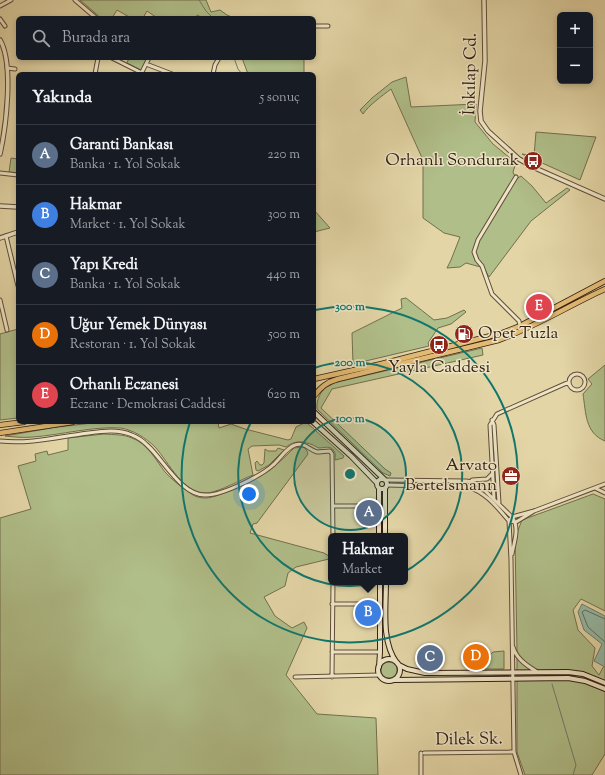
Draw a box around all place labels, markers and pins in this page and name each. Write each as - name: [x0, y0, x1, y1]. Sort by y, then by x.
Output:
- place label: Orhanlı Sondurak: [385, 149, 519, 173]
- bus stop icon: Orhanlı Sondurak: [522, 150, 544, 172]
- pin: E: [526, 292, 552, 322]
- place label: Opet Tuzla: [478, 322, 559, 346]
- fuel station icon: Opet Tuzla: [453, 323, 475, 345]
- bus stop icon: Yayla Caddesi: [428, 334, 450, 356]
- place label: Yayla Caddesi: [388, 356, 490, 380]
- place label: Arvato Bertelsmann: [405, 454, 497, 498]
- office icon: Arvato Bertelsmann: [500, 465, 522, 487]
- centre of rings: [343, 467, 357, 481]
- pin: A: [356, 498, 382, 528]
- pin: B: [355, 598, 381, 628]
- pin: D: [463, 642, 489, 672]
- pin: C: [417, 643, 443, 673]

